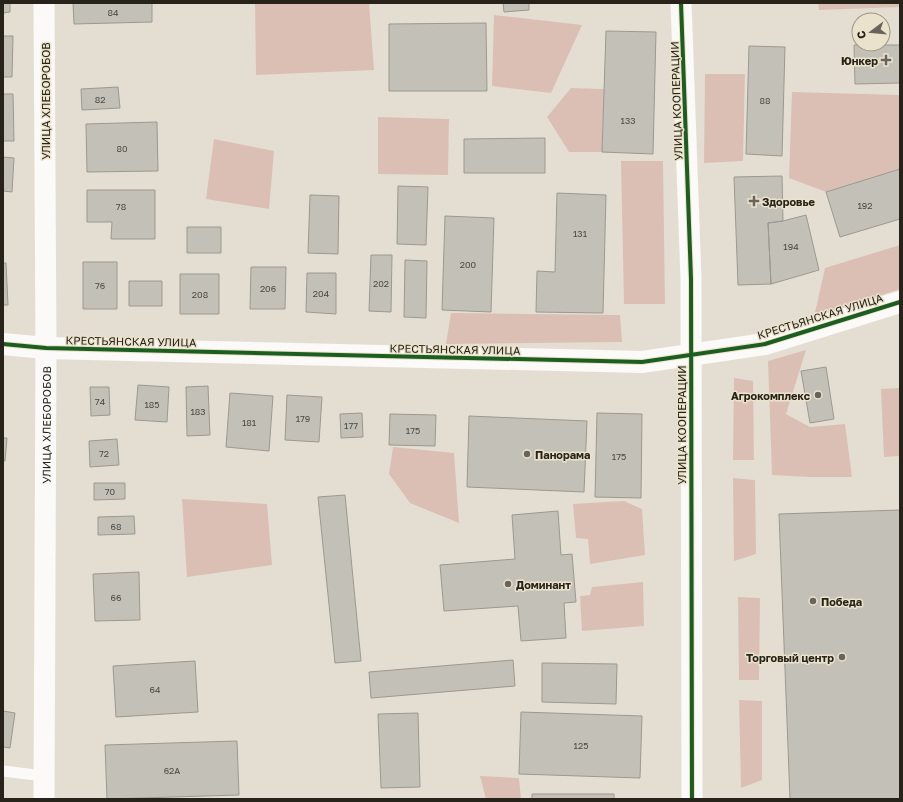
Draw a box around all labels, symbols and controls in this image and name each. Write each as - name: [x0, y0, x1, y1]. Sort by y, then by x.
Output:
- house number: 84: [108, 7, 119, 18]
- north arrow: [851, 12, 891, 52]
- text: С: [854, 29, 868, 40]
- street label: УЛИЦА КООПЕРАЦИИ: [667, 41, 685, 161]
- street label: УЛИЦА ХЛЕБОРОБОВ: [39, 42, 52, 160]
- place label: Юнкер: [841, 54, 878, 67]
- marker: Юнкер: [881, 55, 891, 65]
- house number: 82: [95, 94, 105, 105]
- house number: 88: [760, 95, 770, 106]
- house number: 133: [621, 115, 635, 126]
- house number: 80: [116, 143, 128, 154]
- place label: Здоровье: [762, 195, 816, 208]
- marker: Здоровье: [749, 196, 759, 206]
- house number: 192: [857, 200, 873, 211]
- house number: 78: [116, 201, 126, 212]
- house number: 131: [573, 228, 588, 239]
- house number: 194: [783, 241, 799, 252]
- house number: 200: [460, 259, 477, 270]
- house number: 202: [373, 278, 389, 289]
- house number: 76: [95, 280, 105, 291]
- house number: 206: [260, 283, 276, 294]
- house number: 204: [313, 288, 330, 299]
- house number: 208: [192, 289, 208, 300]
- street label: КРЕСТЬЯНСКАЯ УЛИЦА: [756, 290, 885, 341]
- street label: КРЕСТЬЯНСКАЯ УЛИЦА: [66, 333, 197, 349]
- street label: КРЕСТЬЯНСКАЯ УЛИЦА: [390, 341, 521, 357]
- street label: УЛИЦА КООПЕРАЦИИ: [675, 365, 688, 485]
- street label: УЛИЦА ХЛЕБОРОБОВ: [39, 366, 52, 484]
- place label: Агрокомплекс: [731, 389, 811, 402]
- marker: Агрокомплекс: [813, 390, 823, 400]
- house number: 74: [95, 396, 106, 407]
- house number: 185: [144, 399, 160, 410]
- house number: 183: [190, 406, 206, 417]
- house number: 179: [296, 413, 310, 424]
- house number: 181: [242, 417, 257, 428]
- house number: 177: [344, 420, 358, 431]
- house number: 175: [406, 425, 420, 436]
- house number: 72: [99, 448, 109, 459]
- place label: Панорама: [535, 448, 590, 461]
- marker: Панорама: [522, 449, 532, 459]
- house number: 175: [612, 451, 626, 462]
- house number: 70: [105, 486, 116, 497]
- house number: 68: [111, 521, 121, 532]
- place label: Доминант: [516, 578, 571, 591]
- marker: Доминант: [503, 579, 513, 589]
- house number: 66: [111, 592, 121, 603]
- place label: Победа: [821, 595, 862, 608]
- marker: Победа: [808, 596, 818, 606]
- place label: Торговый центр: [746, 651, 834, 664]
- marker: Торговый центр: [837, 652, 847, 662]
- house number: 64: [150, 684, 161, 695]
- house number: 125: [574, 740, 588, 751]
- house number: 62А: [164, 765, 180, 776]

